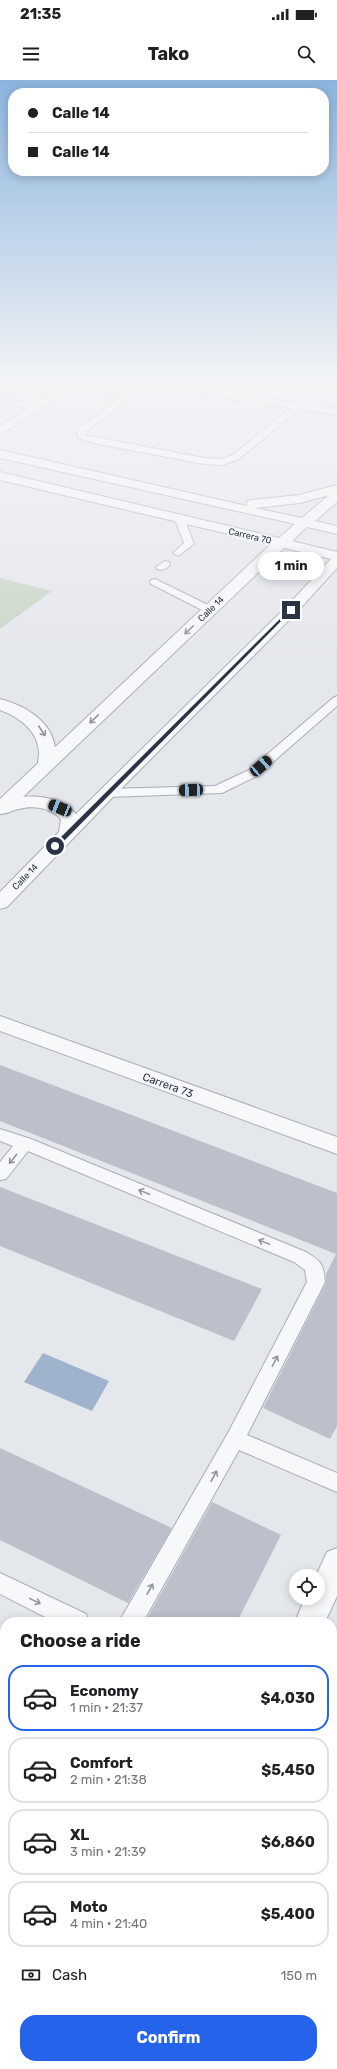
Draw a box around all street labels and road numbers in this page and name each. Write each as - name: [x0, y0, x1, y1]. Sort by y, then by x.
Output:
- street label: Carrera 70: [228, 526, 273, 546]
- street label: Calle 14: [196, 594, 226, 624]
- street label: Calle 14: [10, 862, 40, 892]
- street label: Carrera 73: [141, 1070, 195, 1101]

